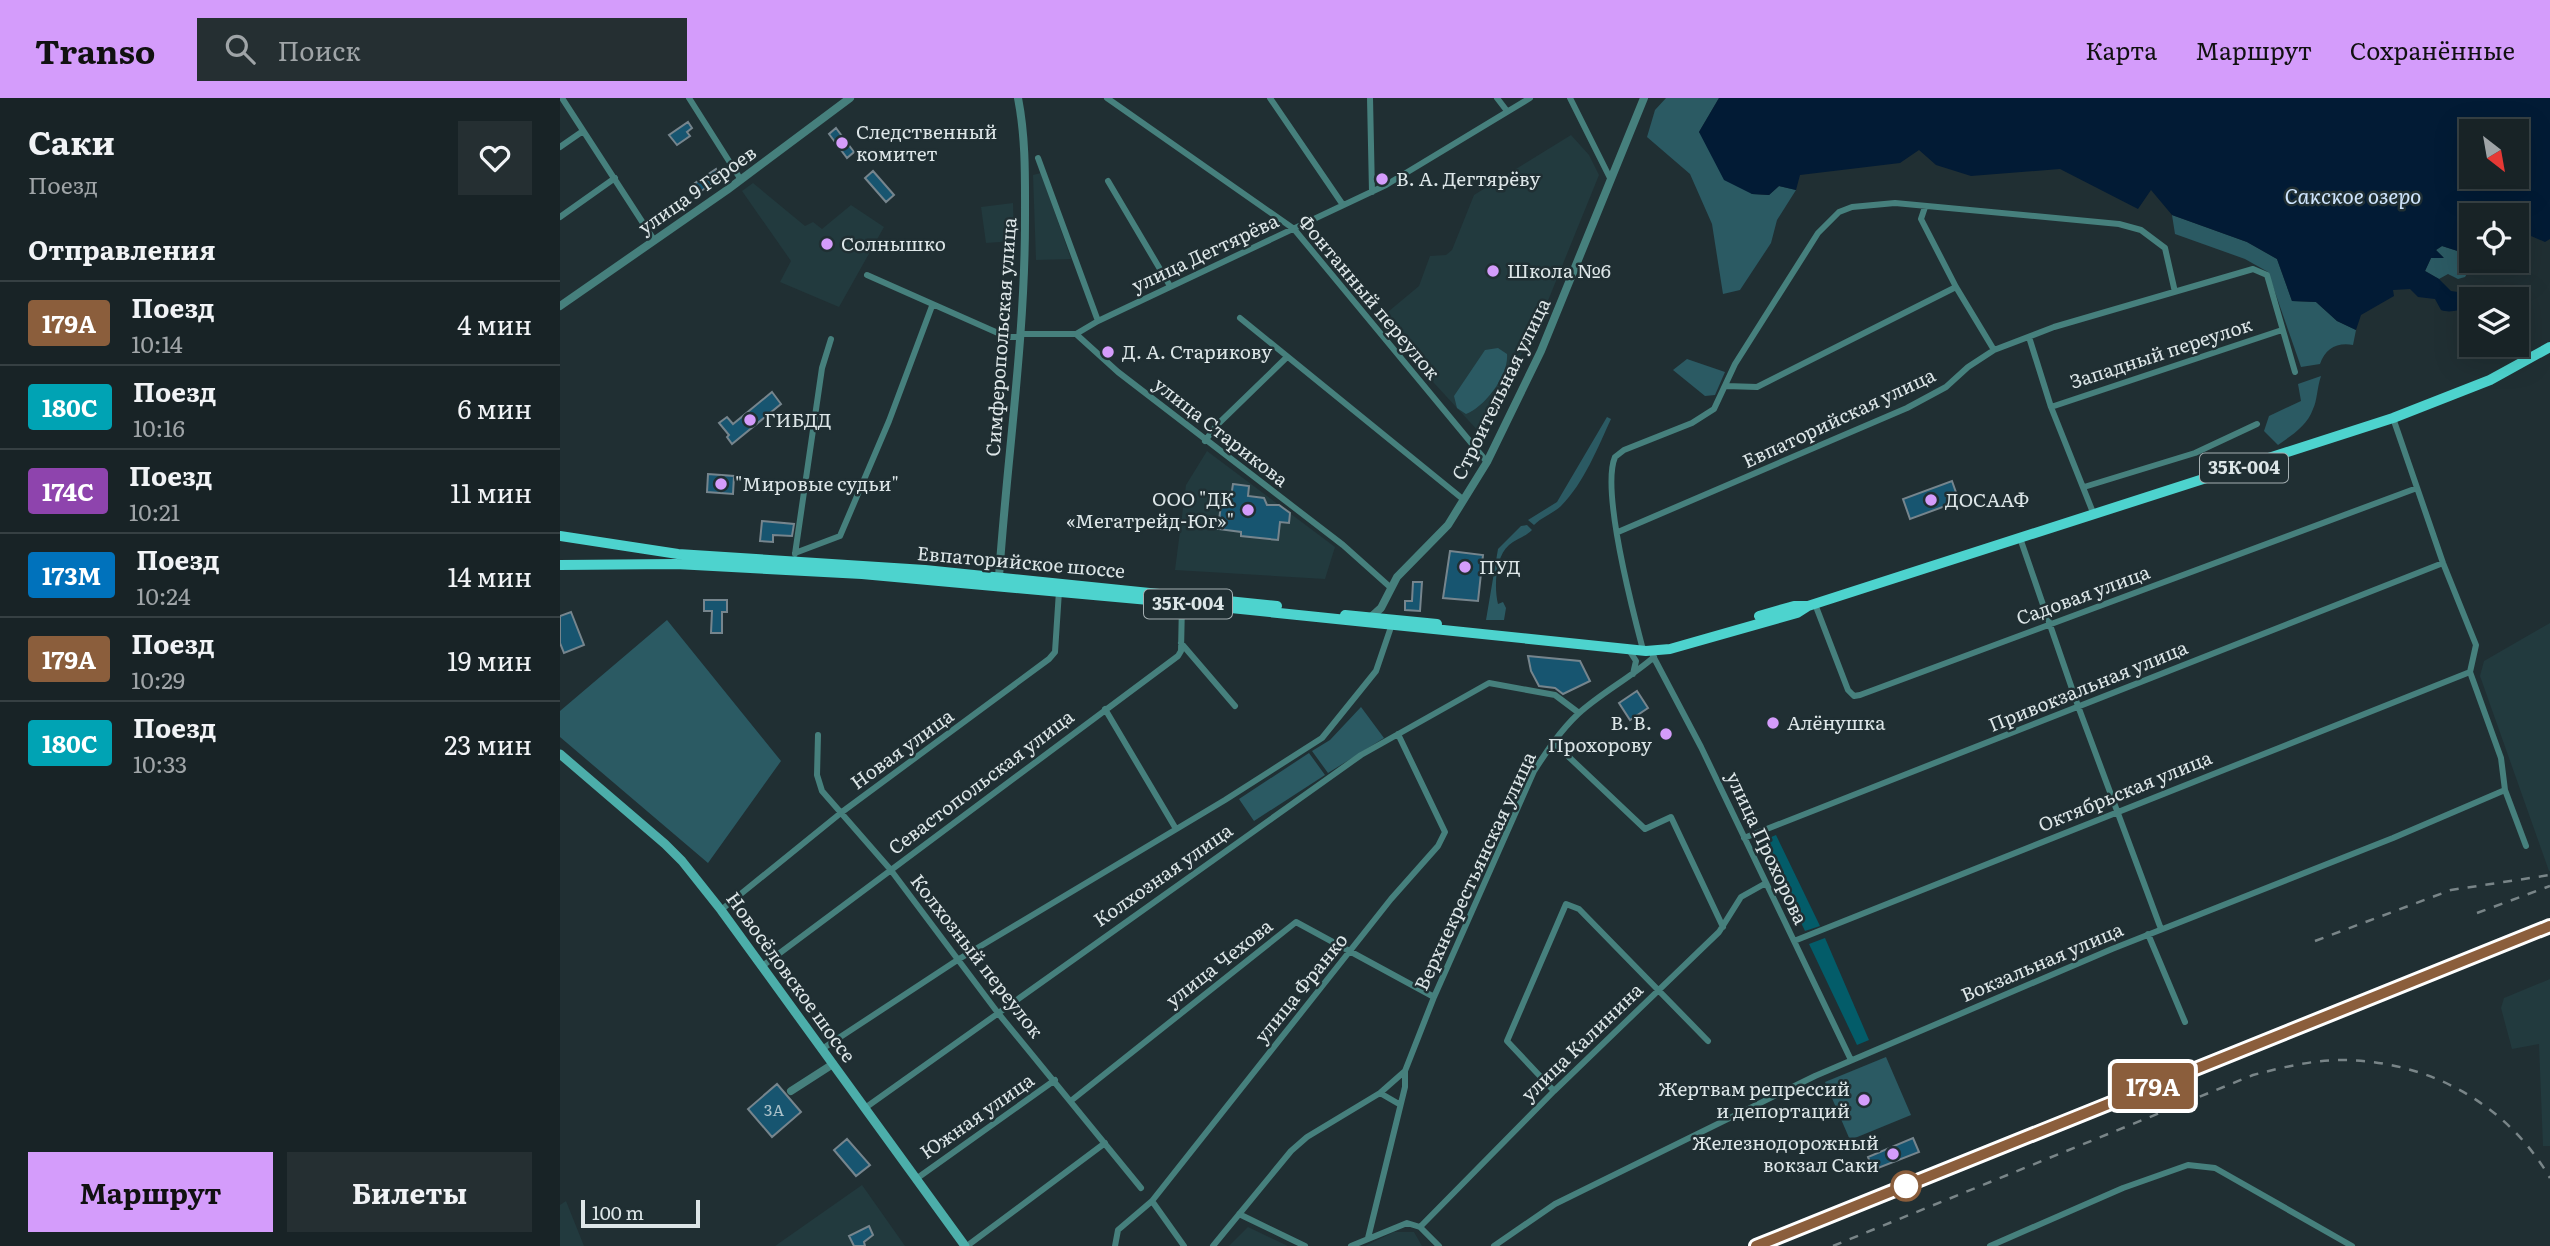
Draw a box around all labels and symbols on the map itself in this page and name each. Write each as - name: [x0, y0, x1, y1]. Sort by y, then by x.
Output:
- place label: Следственный комитет: [856, 117, 997, 167]
- north arrow: [2459, 119, 2529, 189]
- marker: Следственный комитет: [834, 135, 850, 151]
- street label: улица 9 Героев: [632, 138, 761, 240]
- place label: В. А. Дегтярёву: [1396, 164, 1540, 192]
- marker: В. А. Дегтярёву: [1374, 171, 1390, 187]
- water label: Сакское озеро: [2285, 179, 2421, 210]
- street label: улица Дегтярёва: [1126, 205, 1283, 298]
- street label: Фонтанный переулок: [1292, 208, 1448, 386]
- street label: Симферопольская улица: [978, 216, 1022, 457]
- place label: Солнышко: [841, 229, 946, 257]
- marker: Солнышко: [819, 236, 835, 252]
- place label: Школа №6: [1507, 256, 1611, 284]
- marker: Школа №6: [1485, 263, 1501, 279]
- street label: Строительная улица: [1444, 292, 1557, 484]
- street label: Западный переулок: [2066, 309, 2256, 395]
- place label: Д. А. Старикову: [1122, 337, 1272, 365]
- marker: Д. А. Старикову: [1100, 344, 1116, 360]
- street label: Евпаторийская улица: [1738, 360, 1940, 474]
- street label: улица Старикова: [1148, 370, 1295, 493]
- place label: ГИБДД: [764, 405, 832, 433]
- marker: ГИБДД: [742, 412, 758, 428]
- road number: 35К-004: [2200, 454, 2288, 482]
- place label: "Мировые судьи": [735, 469, 899, 497]
- marker: "Мировые судьи": [713, 476, 729, 492]
- place label: ООО "ДК «Мегатрейд-Юг»": [1066, 484, 1234, 534]
- place label: ДОСААФ: [1945, 485, 2029, 513]
- marker: ДОСААФ: [1923, 492, 1939, 508]
- marker: ООО "ДК «Мегатрейд-Юг»": [1240, 502, 1256, 518]
- street label: Евпаторийское шоссе: [916, 538, 1126, 584]
- place label: ПУД: [1479, 552, 1521, 580]
- street label: Садовая улица: [2012, 557, 2154, 631]
- marker: ПУД: [1457, 559, 1473, 575]
- road number: 35К-004: [1144, 590, 1232, 618]
- street label: Привокзальная улица: [1984, 632, 2192, 738]
- street label: Новая улица: [844, 701, 959, 795]
- street label: Севастопольская улица: [882, 702, 1080, 860]
- place label: В. В. Прохорову: [1548, 708, 1652, 758]
- place label: Алёнушка: [1787, 708, 1886, 736]
- marker: Алёнушка: [1765, 715, 1781, 731]
- marker: В. В. Прохорову: [1658, 726, 1674, 742]
- street label: Октябрьская улица: [2034, 742, 2216, 838]
- street label: Верхнекрестьянская улица: [1406, 746, 1542, 994]
- street label: улица Прохорова: [1720, 766, 1816, 929]
- street label: Колхозная улица: [1087, 815, 1238, 933]
- street label: Колхозный переулок: [905, 867, 1051, 1044]
- street label: Новосёловское шоссе: [720, 885, 863, 1068]
- street label: улица Чехова: [1159, 911, 1278, 1013]
- street label: Вокзальная улица: [1956, 914, 2128, 1008]
- street label: улица Франко: [1247, 926, 1354, 1049]
- street label: улица Калинина: [1514, 975, 1649, 1107]
- line badge: 179А: [2104, 1063, 2202, 1109]
- street label: Южная улица: [914, 1065, 1040, 1165]
- place label: Жертвам репрессий и депортаций: [1658, 1074, 1850, 1124]
- marker: Жертвам репрессий и депортаций: [1856, 1092, 1872, 1108]
- house number: 3А: [764, 1097, 784, 1121]
- place label: Железнодорожный вокзал Саки: [1692, 1128, 1879, 1178]
- marker: Железнодорожный вокзал Саки: [1885, 1146, 1901, 1162]
- unlabelled marker: [1891, 1171, 1921, 1201]
- scale bar: [581, 1197, 700, 1229]

